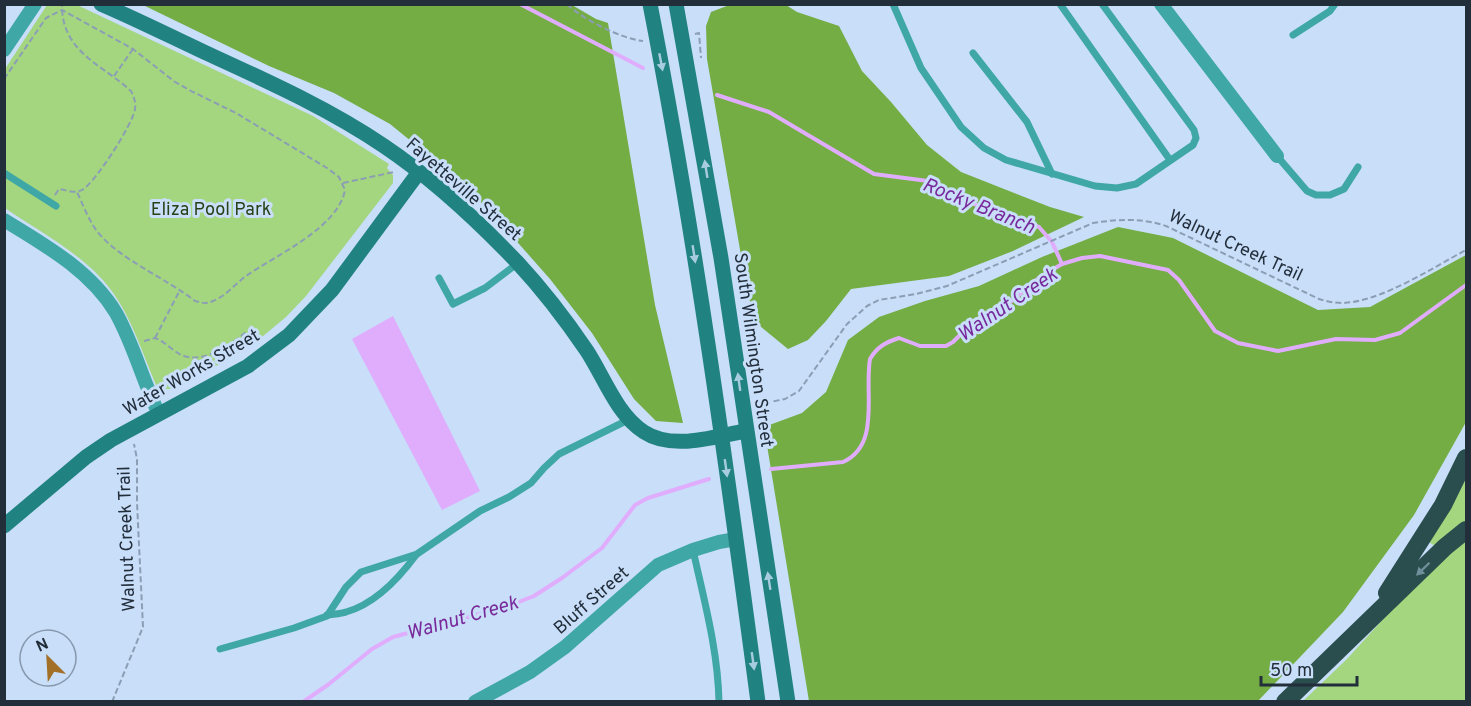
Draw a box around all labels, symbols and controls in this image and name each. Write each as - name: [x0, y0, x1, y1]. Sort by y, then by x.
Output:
- one-way arrow: [657, 53, 666, 72]
- street label: Fayetteville Street: [400, 133, 526, 247]
- one-way arrow: [702, 159, 711, 178]
- water label: Rocky Branch: [918, 173, 1038, 241]
- park label: Eliza Pool Park: [151, 199, 271, 222]
- street label: Walnut Creek Trail: [1165, 205, 1306, 288]
- one-way arrow: [690, 245, 699, 264]
- street label: South Wilmington Street: [727, 251, 778, 449]
- water label: Walnut Creek: [953, 262, 1064, 349]
- street label: Water Works Street: [119, 325, 264, 422]
- one-way arrow: [735, 373, 744, 392]
- one-way arrow: [721, 458, 730, 477]
- street label: Walnut Creek Trail: [113, 466, 142, 612]
- one-way arrow: [1416, 561, 1430, 575]
- street label: Bluff Street: [550, 562, 634, 640]
- one-way arrow: [765, 572, 774, 591]
- water label: Walnut Creek: [404, 590, 522, 647]
- north arrow: [18, 628, 78, 688]
- text: N: [33, 635, 52, 658]
- scale bar: [1261, 649, 1357, 687]
- one-way arrow: [748, 651, 757, 670]
- text: 50 m: [1270, 660, 1312, 683]

